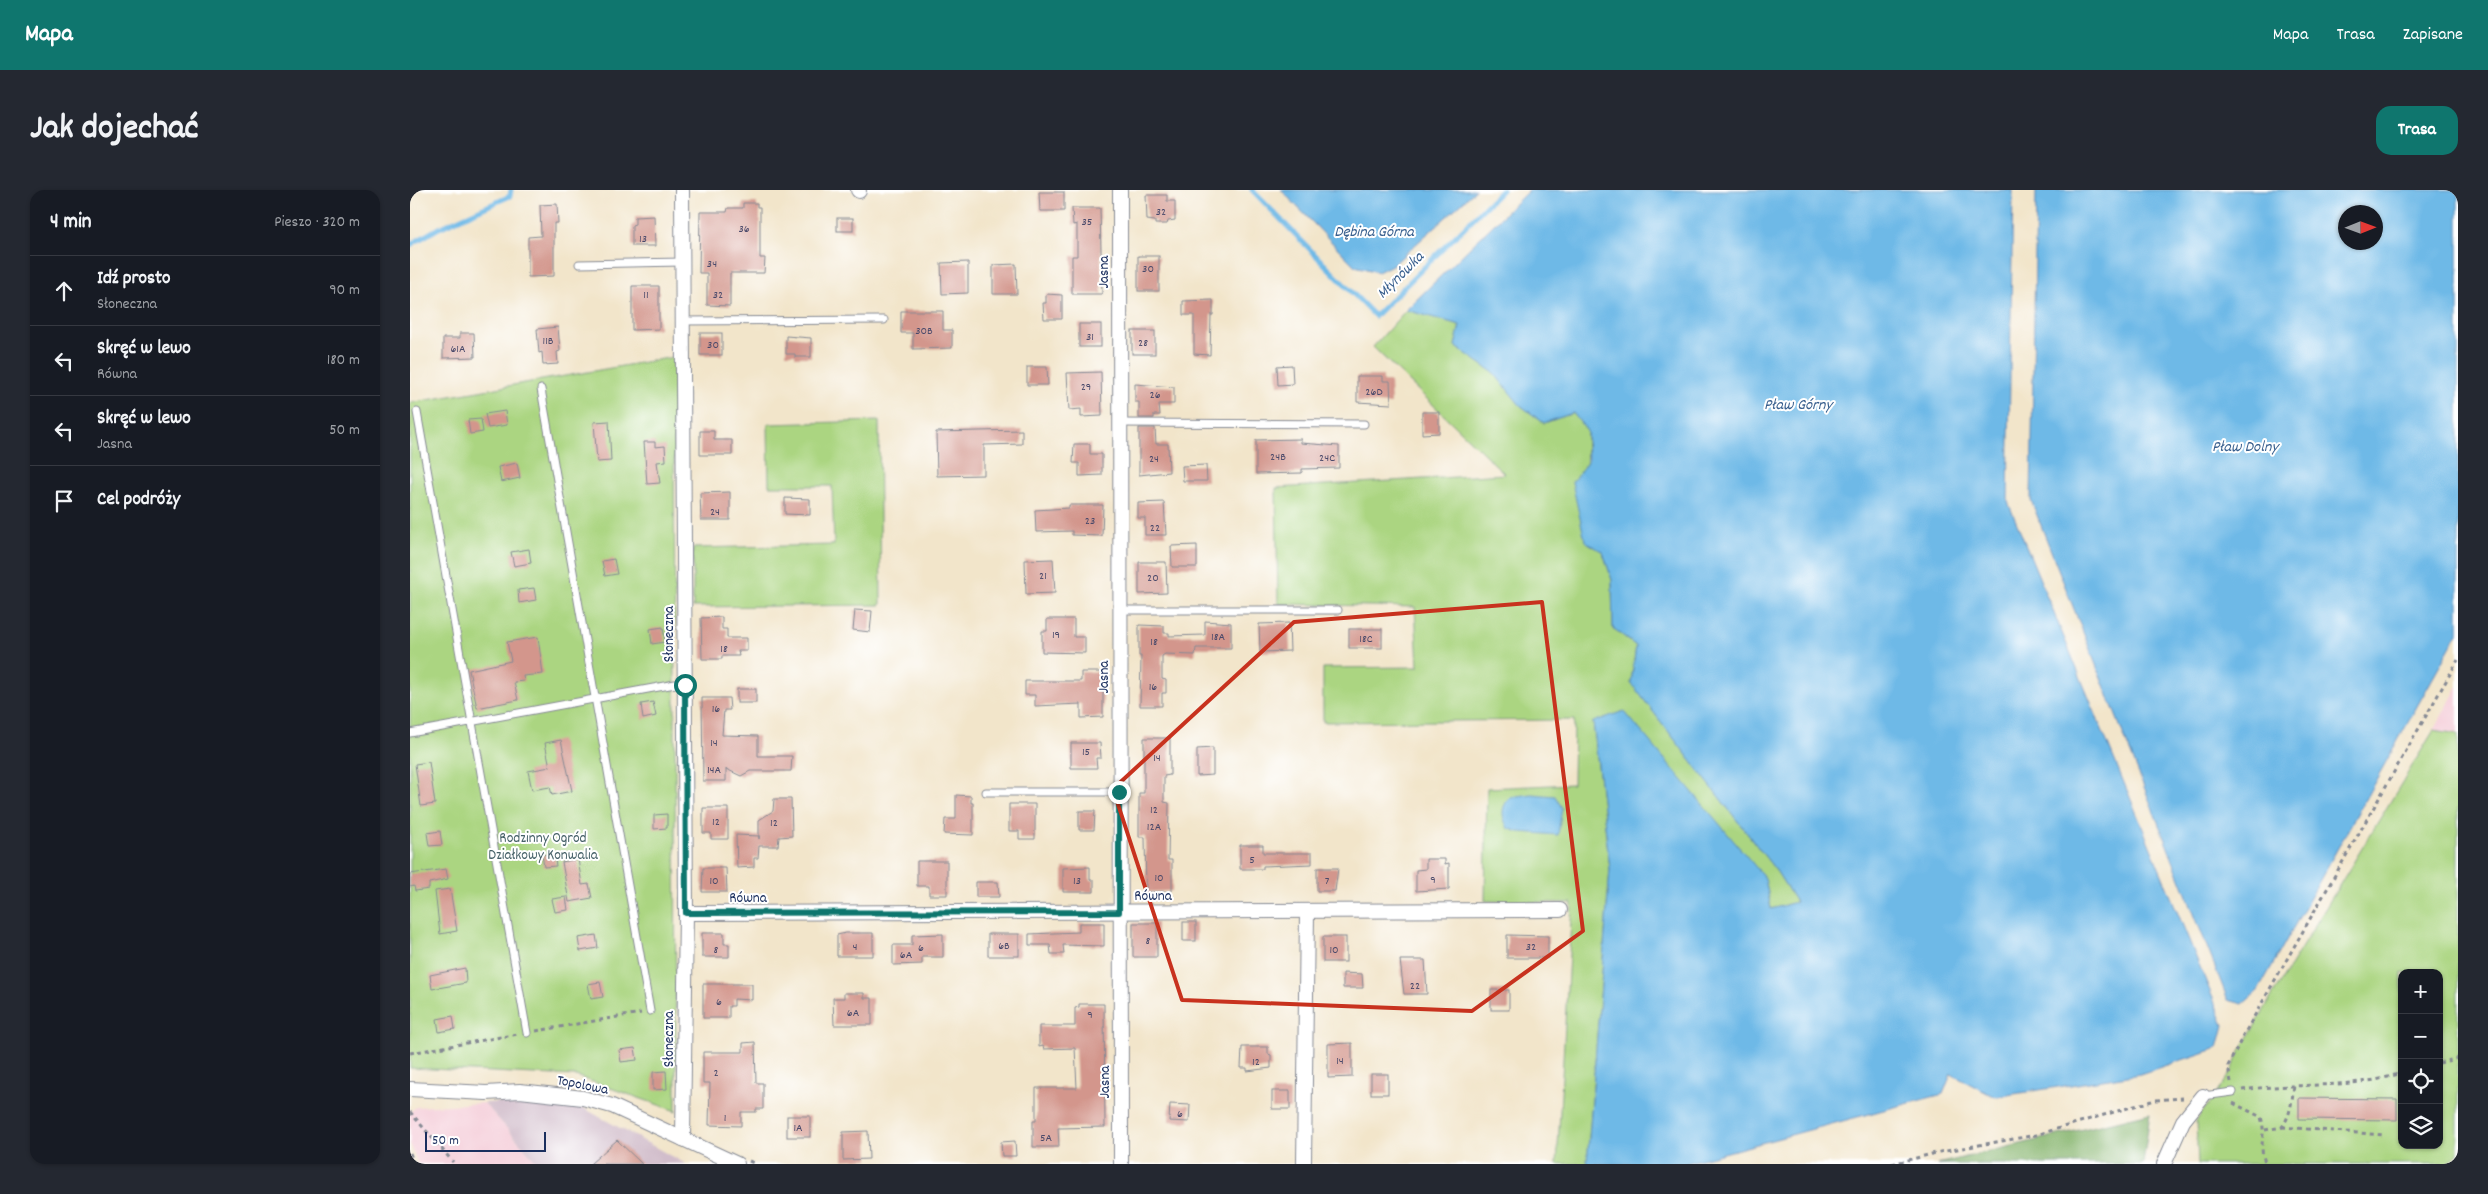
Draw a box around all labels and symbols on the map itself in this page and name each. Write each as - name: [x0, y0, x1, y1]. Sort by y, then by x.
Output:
- house number: 32: [1156, 204, 1166, 221]
- north arrow: [2338, 205, 2383, 250]
- house number: 35: [1082, 214, 1092, 231]
- house number: 36: [738, 221, 750, 238]
- water label: Dębina Górna: [1334, 221, 1415, 244]
- house number: 13: [639, 231, 647, 248]
- water label: Młynówka: [1372, 246, 1431, 305]
- street label: Jasna: [1094, 255, 1116, 288]
- house number: 34: [707, 256, 717, 273]
- house number: 30: [1142, 261, 1154, 278]
- house number: 11: [643, 287, 649, 304]
- house number: 32: [713, 287, 723, 304]
- house number: 30B: [915, 323, 933, 340]
- house number: 31: [1086, 329, 1094, 346]
- house number: 11B: [543, 333, 554, 350]
- house number: 28: [1138, 335, 1148, 352]
- house number: 30: [707, 337, 719, 354]
- house number: 61A: [450, 341, 466, 358]
- house number: 29: [1081, 379, 1091, 396]
- house number: 26D: [1365, 384, 1383, 401]
- house number: 26: [1149, 387, 1161, 404]
- water label: Pław Górny: [1764, 394, 1834, 417]
- water label: Pław Dolny: [2212, 436, 2280, 459]
- house number: 24B: [1270, 449, 1286, 466]
- house number: 24C: [1319, 450, 1335, 467]
- house number: 24: [1149, 451, 1159, 468]
- house number: 24: [710, 504, 720, 521]
- house number: 23: [1085, 513, 1095, 530]
- house number: 22: [1150, 520, 1160, 537]
- house number: 21: [1039, 568, 1047, 585]
- house number: 20: [1147, 570, 1159, 587]
- street label: Słoneczna: [659, 605, 681, 662]
- house number: 19: [1052, 627, 1060, 644]
- house number: 18A: [1211, 629, 1225, 646]
- house number: 18C: [1359, 631, 1373, 648]
- house number: 18: [1150, 634, 1158, 651]
- house number: 18: [720, 641, 728, 658]
- street label: Jasna: [1094, 660, 1116, 693]
- route start: [674, 674, 697, 697]
- house number: 16: [1149, 679, 1157, 696]
- house number: 16: [712, 701, 720, 718]
- house number: 14: [710, 735, 718, 752]
- house number: 15: [1082, 744, 1090, 761]
- house number: 14: [1153, 750, 1161, 767]
- house number: 14A: [707, 762, 722, 779]
- route end: [1108, 781, 1131, 804]
- house number: 12: [1150, 802, 1158, 819]
- house number: 12: [712, 814, 720, 831]
- house number: 12: [770, 815, 778, 832]
- house number: 12A: [1147, 819, 1162, 836]
- park label: Rodzinny Ogród Działkowy Konwalia: [488, 828, 599, 867]
- house number: 5: [1249, 852, 1255, 869]
- house number: 10: [1154, 870, 1164, 887]
- house number: 9: [1430, 872, 1436, 889]
- house number: 10: [709, 873, 719, 890]
- house number: 13: [1073, 873, 1081, 890]
- house number: 7: [1325, 873, 1330, 890]
- street label: Równa: [1134, 886, 1173, 908]
- street label: Równa: [729, 888, 768, 910]
- house number: 8: [1146, 933, 1151, 950]
- house number: 6B: [998, 938, 1010, 955]
- house number: 4: [853, 939, 858, 956]
- house number: 32: [1526, 939, 1536, 956]
- house number: 6: [918, 940, 924, 957]
- house number: 8: [714, 942, 719, 959]
- house number: 10: [1329, 942, 1339, 959]
- house number: 6A: [900, 947, 913, 964]
- house number: 22: [1410, 978, 1420, 995]
- house number: 6: [716, 994, 722, 1011]
- house number: 6A: [847, 1005, 860, 1022]
- house number: 9: [1087, 1007, 1093, 1024]
- street label: Słoneczna: [659, 1010, 681, 1067]
- house number: 14: [1336, 1053, 1344, 1070]
- house number: 12: [1252, 1054, 1260, 1071]
- house number: 2: [713, 1065, 719, 1082]
- street label: Jasna: [1095, 1065, 1117, 1098]
- street label: Topolowa: [555, 1070, 611, 1102]
- house number: 6: [1177, 1106, 1183, 1123]
- house number: 1: [724, 1110, 726, 1127]
- house number: 1A: [793, 1120, 803, 1137]
- scale bar: [425, 1129, 546, 1152]
- house number: 5A: [1040, 1130, 1053, 1147]

